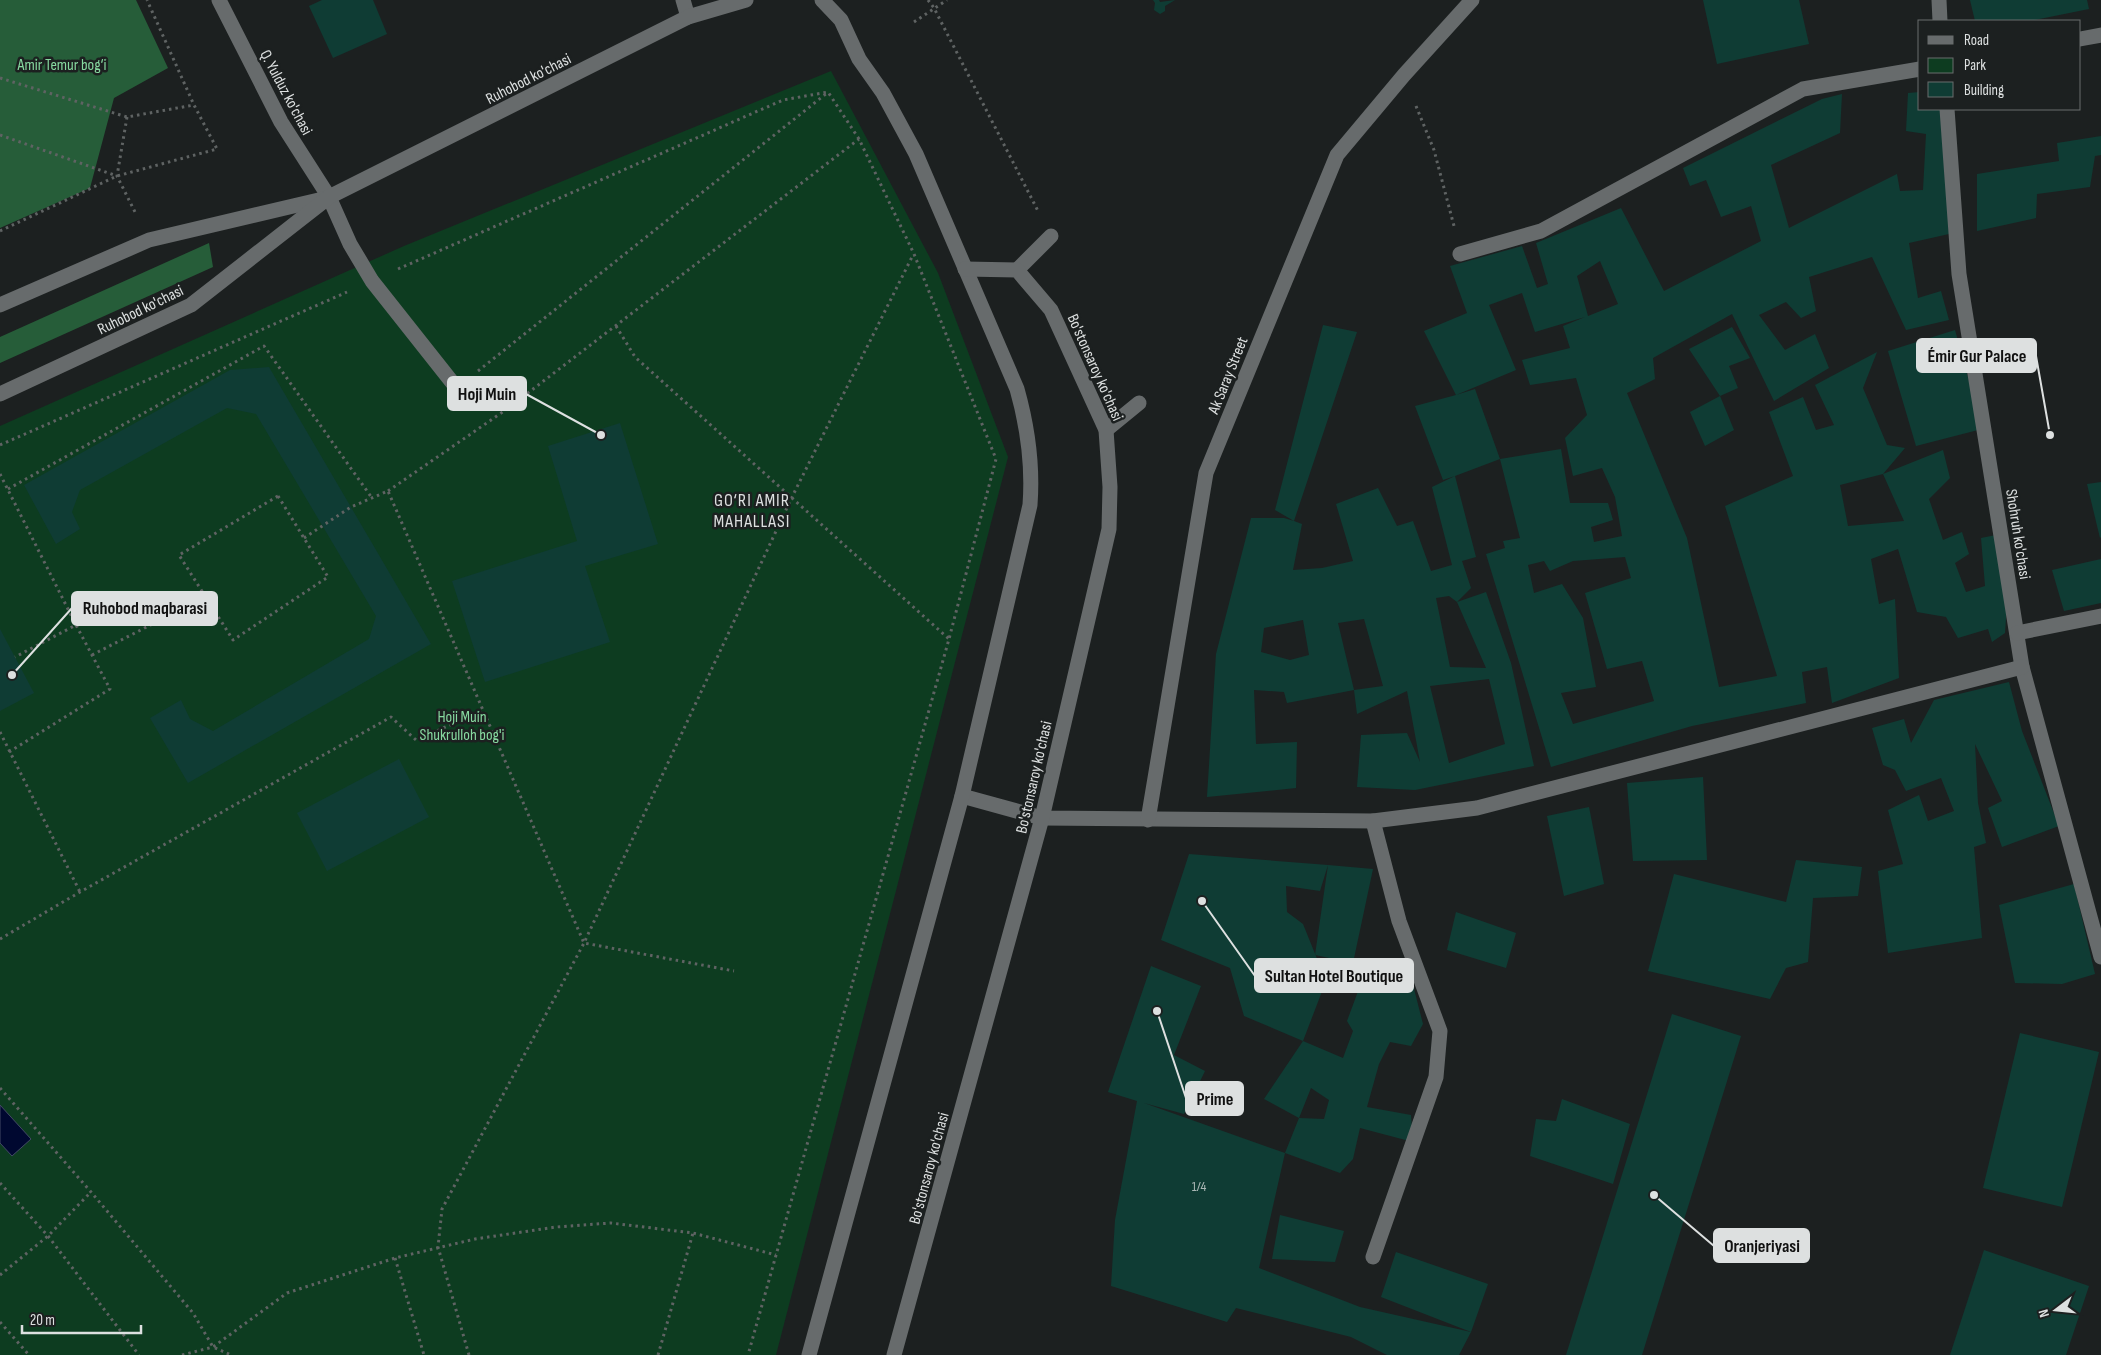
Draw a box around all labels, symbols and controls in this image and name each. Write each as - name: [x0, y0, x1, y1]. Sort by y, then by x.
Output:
- legend: [1918, 20, 2081, 110]
- text: Road: [1964, 31, 1989, 50]
- street label: Q. Yulduz ko'chasi: [255, 47, 316, 138]
- street label: Ruhobod ko'chasi: [483, 50, 575, 109]
- park label: Amir Temur bog‘i: [16, 56, 107, 75]
- text: Park: [1964, 56, 1986, 75]
- text: Building: [1964, 81, 2004, 100]
- street label: Ruhobod ko'chasi: [95, 281, 187, 339]
- street label: Bo'stonsaroy ko'chasi: [1063, 311, 1127, 424]
- street label: Ak Saray Street: [1204, 334, 1253, 418]
- callout: Émir Gur Palace: [1917, 339, 2036, 372]
- text: Émir Gur Palace: [1928, 346, 2027, 367]
- callout: Hoji Muin: [448, 377, 526, 410]
- text: Hoji Muin: [458, 384, 516, 405]
- street label: Shohruh ko'chasi: [2001, 488, 2034, 581]
- district label: GO‘RI AMIR MAHALLASI: [714, 490, 790, 532]
- callout: Ruhobod maqbarasi: [72, 592, 217, 625]
- text: Ruhobod maqbarasi: [83, 598, 207, 619]
- park label: Hoji Muin Shukrulloh bog'i: [420, 708, 504, 745]
- street label: Bo'stonsaroy ko'chasi: [1012, 719, 1057, 835]
- callout: Sultan Hotel Boutique: [1255, 959, 1413, 992]
- text: Sultan Hotel Boutique: [1265, 966, 1403, 987]
- callout: Prime: [1186, 1082, 1243, 1115]
- text: Prime: [1197, 1089, 1233, 1110]
- street label: Bo'stonsaroy ko'chasi: [905, 1110, 953, 1226]
- house number: 1/4: [1192, 1178, 1206, 1195]
- callout: Oranjeriyasi: [1714, 1229, 1809, 1262]
- text: Oranjeriyasi: [1724, 1236, 1800, 1257]
- north arrow: [2031, 1285, 2081, 1335]
- scale bar: [22, 1302, 141, 1334]
- text: N: [2035, 1308, 2053, 1319]
- text: 20 m: [30, 1311, 55, 1330]

